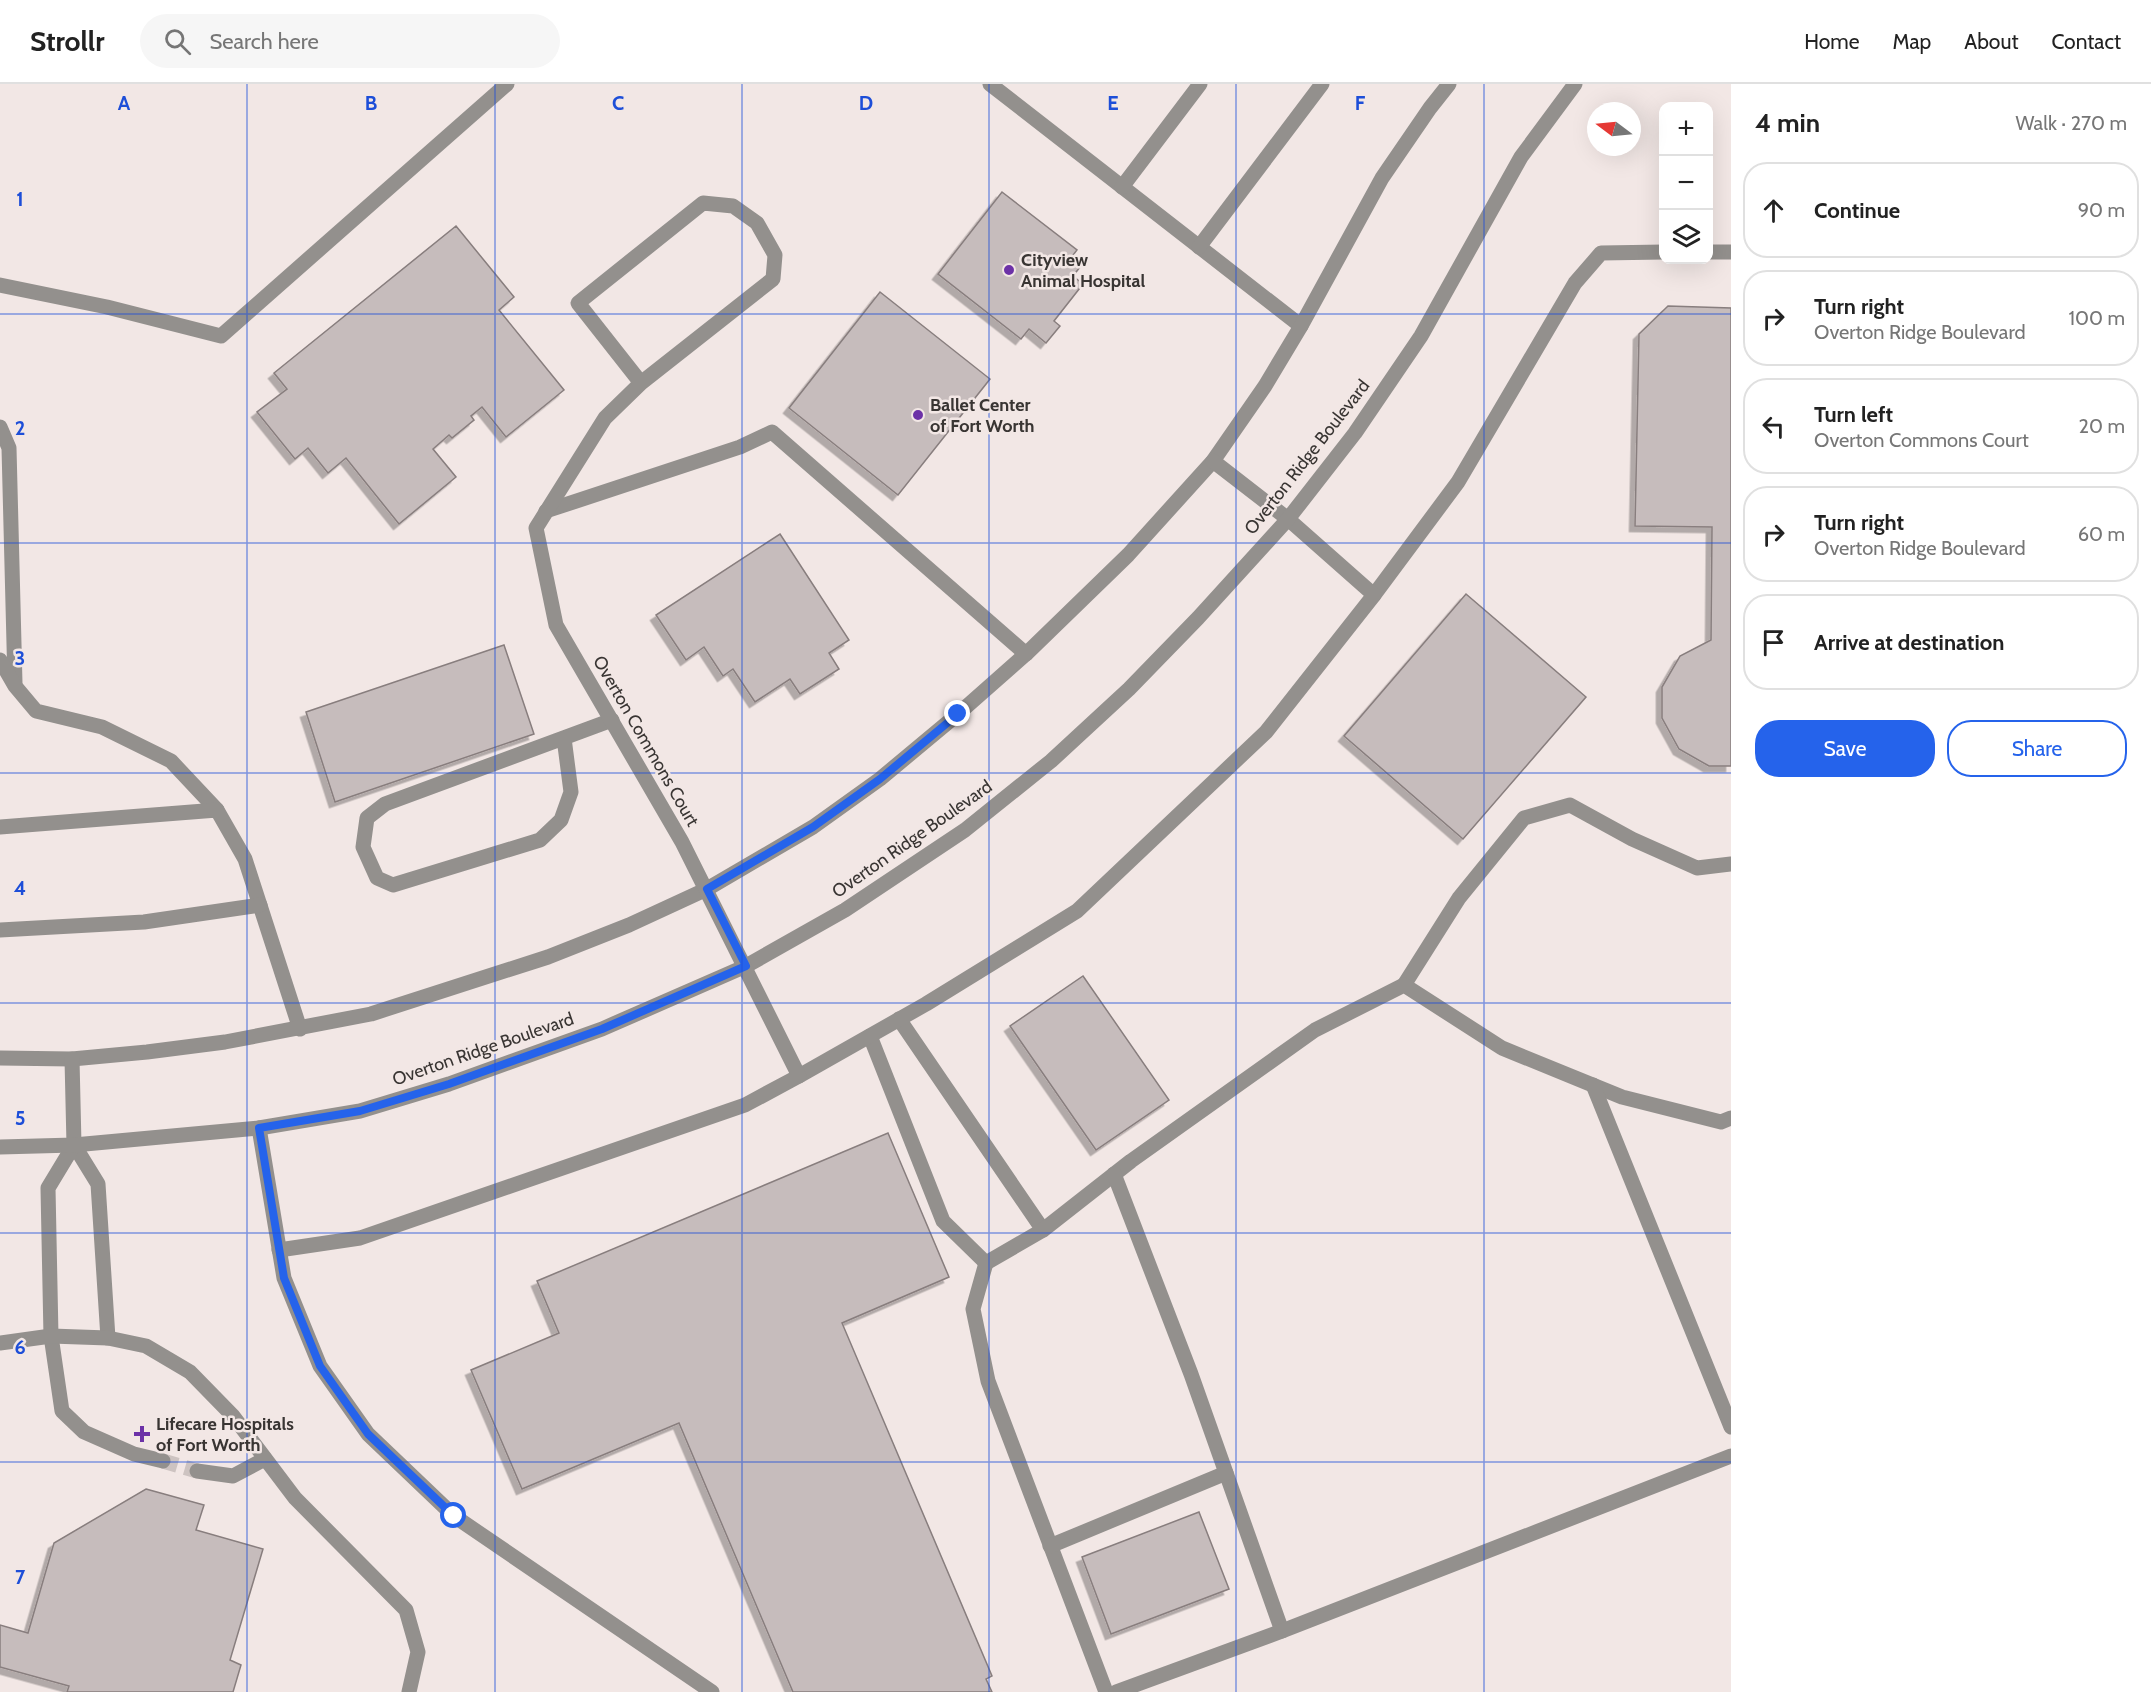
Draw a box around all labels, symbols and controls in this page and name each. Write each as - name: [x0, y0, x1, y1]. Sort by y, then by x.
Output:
- search box: [140, 14, 560, 68]
- text: Strollr: [30, 24, 104, 58]
- icon: search: [161, 25, 194, 58]
- text: Search here: [209, 28, 319, 55]
- text: Home: [1804, 29, 1860, 54]
- text: Map: [1893, 29, 1931, 54]
- text: About: [1964, 29, 2018, 54]
- text: Contact: [2051, 29, 2121, 54]
- text: A: [118, 91, 131, 115]
- text: B: [365, 91, 377, 115]
- text: C: [612, 91, 624, 115]
- text: D: [859, 91, 873, 115]
- text: E: [1107, 91, 1119, 115]
- text: F: [1355, 91, 1366, 115]
- north arrow: [1587, 102, 1641, 156]
- map controls: [1659, 102, 1713, 264]
- button: +: [1659, 102, 1713, 156]
- text: 4 min: [1755, 107, 1820, 139]
- text: Walk · 270 m: [2015, 111, 2127, 135]
- button: −: [1659, 156, 1713, 210]
- text: 1: [16, 187, 24, 211]
- icon: ahead: [1757, 194, 1790, 227]
- text: Continue: [1814, 197, 1900, 224]
- text: 90 m: [2078, 198, 2125, 222]
- button: layers: [1659, 210, 1713, 264]
- place label: Cityview Animal Hospital: [1021, 249, 1145, 292]
- marker: Cityview Animal Hospital: [1002, 263, 1016, 277]
- text: Turn right: [1814, 293, 1904, 320]
- icon: right: [1757, 302, 1790, 335]
- text: 100 m: [2069, 306, 2125, 330]
- text: Overton Ridge Boulevard: [1814, 320, 2026, 344]
- street label: Overton Ridge Boulevard: [1240, 375, 1374, 539]
- place label: Ballet Center of Fort Worth: [930, 394, 1035, 437]
- text: Turn left: [1814, 401, 1893, 428]
- marker: Ballet Center of Fort Worth: [911, 408, 925, 422]
- icon: left: [1757, 410, 1790, 443]
- text: 20 m: [2079, 414, 2125, 438]
- text: 2: [15, 416, 25, 440]
- text: Overton Commons Court: [1814, 428, 2029, 452]
- text: Turn right: [1814, 509, 1904, 536]
- icon: right: [1757, 518, 1790, 551]
- text: 60 m: [2078, 522, 2125, 546]
- text: Overton Ridge Boulevard: [1814, 536, 2026, 560]
- icon: arrive: [1757, 626, 1790, 659]
- text: Arrive at destination: [1814, 629, 2004, 656]
- text: 3: [15, 646, 25, 670]
- street label: Overton Commons Court: [588, 652, 704, 830]
- route end: [944, 700, 970, 726]
- button: Save: [1755, 720, 1935, 777]
- button: Share: [1947, 720, 2127, 777]
- street label: Overton Ridge Boulevard: [828, 775, 996, 903]
- text: 4: [14, 876, 26, 900]
- street label: Overton Ridge Boulevard: [389, 1008, 577, 1090]
- text: 5: [15, 1106, 25, 1130]
- text: 6: [14, 1335, 26, 1359]
- place label: Lifecare Hospitals of Fort Worth: [156, 1413, 294, 1456]
- marker: Lifecare Hospitals of Fort Worth: [133, 1425, 151, 1443]
- route start: [440, 1502, 466, 1528]
- text: 7: [15, 1565, 26, 1589]

